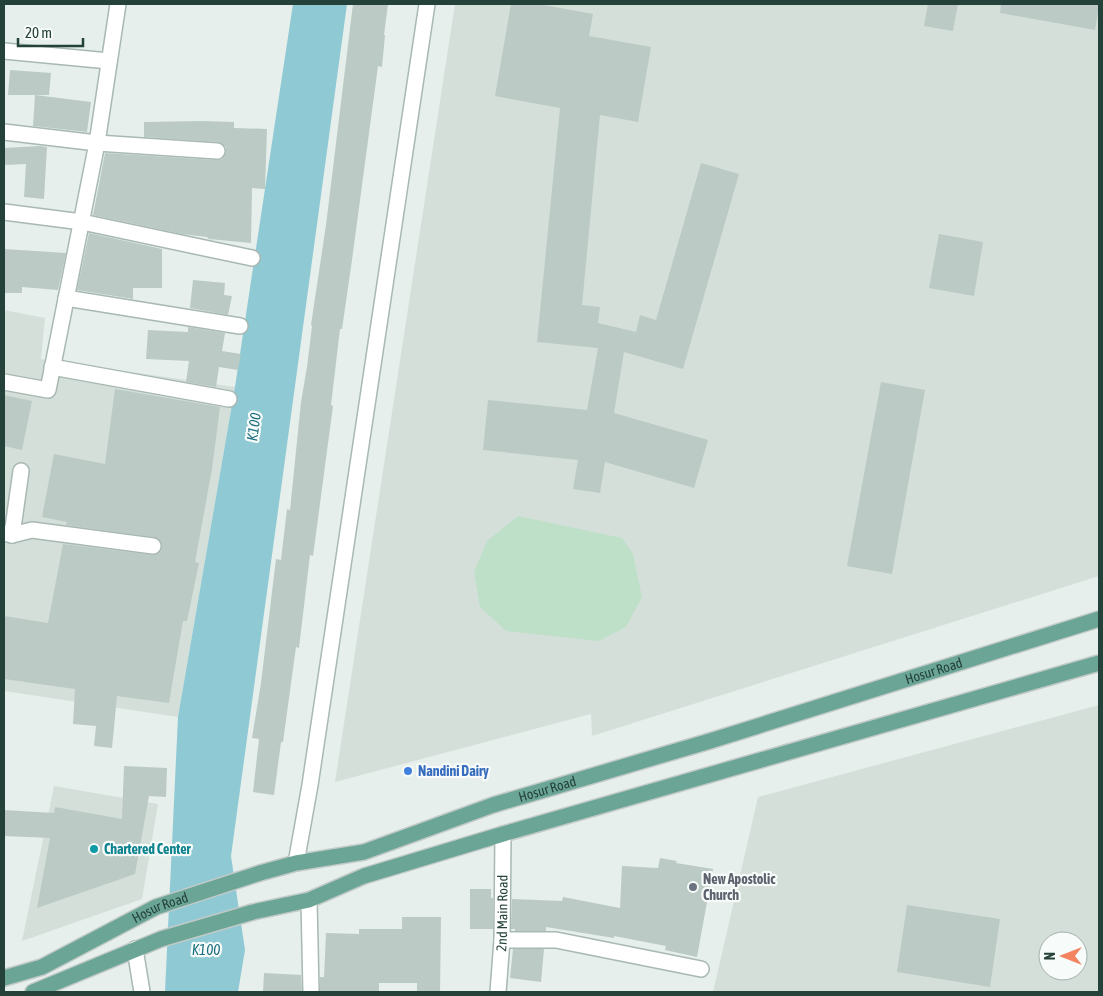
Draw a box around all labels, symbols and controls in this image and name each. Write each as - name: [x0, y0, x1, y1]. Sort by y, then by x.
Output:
- scale bar: [18, 15, 82, 47]
- text: 20 m: [25, 24, 52, 41]
- water label: K100: [243, 412, 264, 442]
- street label: Hosur Road: [903, 654, 964, 687]
- place label: Nandini Dairy: [418, 763, 489, 779]
- marker: Nandini Dairy: [402, 765, 414, 777]
- street label: Hosur Road: [517, 773, 578, 805]
- place label: Chartered Center: [104, 841, 192, 857]
- marker: Chartered Center: [88, 843, 100, 855]
- place label: New Apostolic Church: [703, 871, 776, 903]
- street label: 2nd Main Road: [493, 875, 511, 952]
- marker: New Apostolic Church: [687, 881, 699, 893]
- street label: Hosur Road: [129, 889, 190, 926]
- north arrow: [1038, 931, 1088, 981]
- water label: K100: [192, 941, 220, 958]
- text: N: [1042, 952, 1058, 960]

